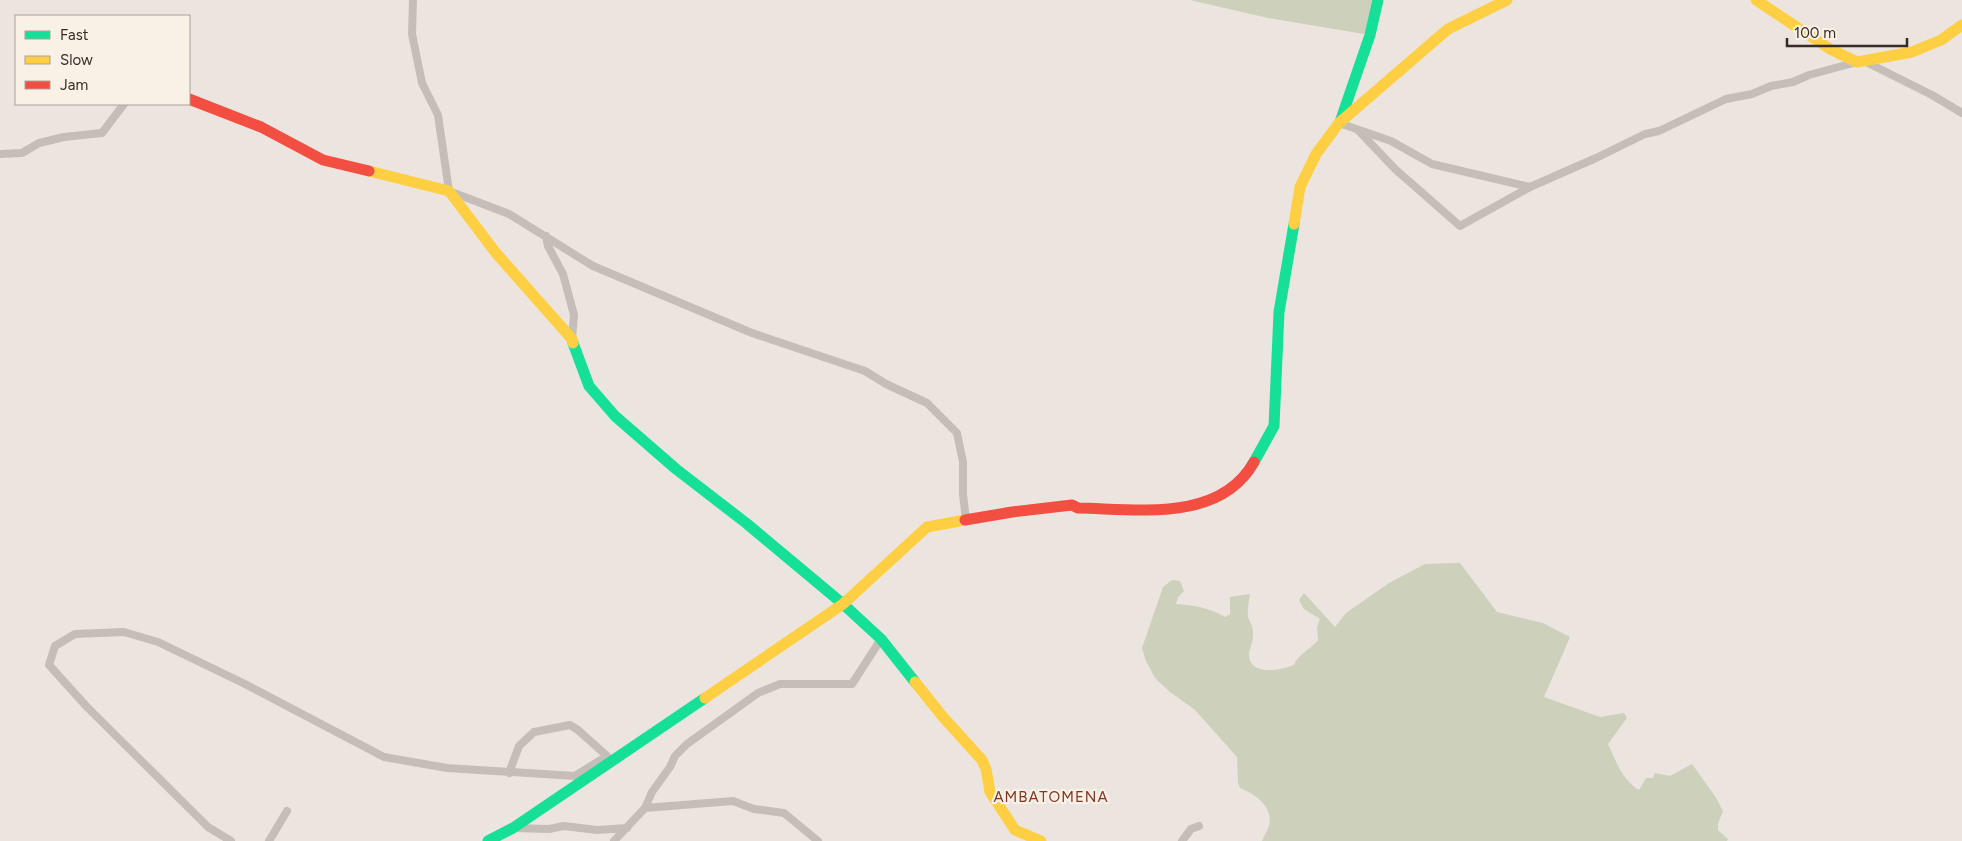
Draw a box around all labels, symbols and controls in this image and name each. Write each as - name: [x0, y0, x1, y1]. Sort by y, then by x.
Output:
- legend: [15, 15, 190, 105]
- scale bar: [1787, 15, 1907, 47]
- text: 100 m: [1794, 24, 1836, 42]
- text: Fast: [60, 26, 89, 44]
- text: Slow: [60, 51, 93, 69]
- text: Jam: [60, 76, 88, 94]
- district label: AMBATOMENA: [993, 788, 1109, 806]

